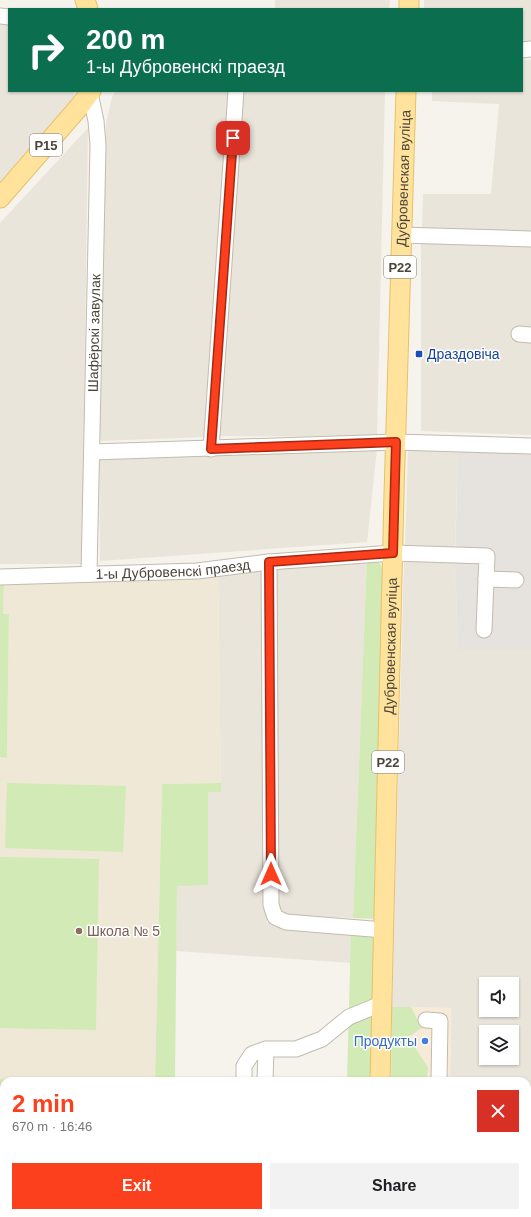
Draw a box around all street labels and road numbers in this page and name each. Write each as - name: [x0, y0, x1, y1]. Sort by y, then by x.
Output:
- street label: Дубровенская вуліца: [393, 109, 413, 247]
- road number: Р15: [30, 134, 62, 156]
- road number: Р22: [384, 256, 416, 278]
- street label: Шафёрскі завулак: [85, 273, 103, 392]
- street label: 1-ы Дубровенскі праезд: [95, 556, 251, 582]
- street label: Дубровенская вуліца: [381, 577, 400, 715]
- road number: Р22: [372, 751, 404, 773]

